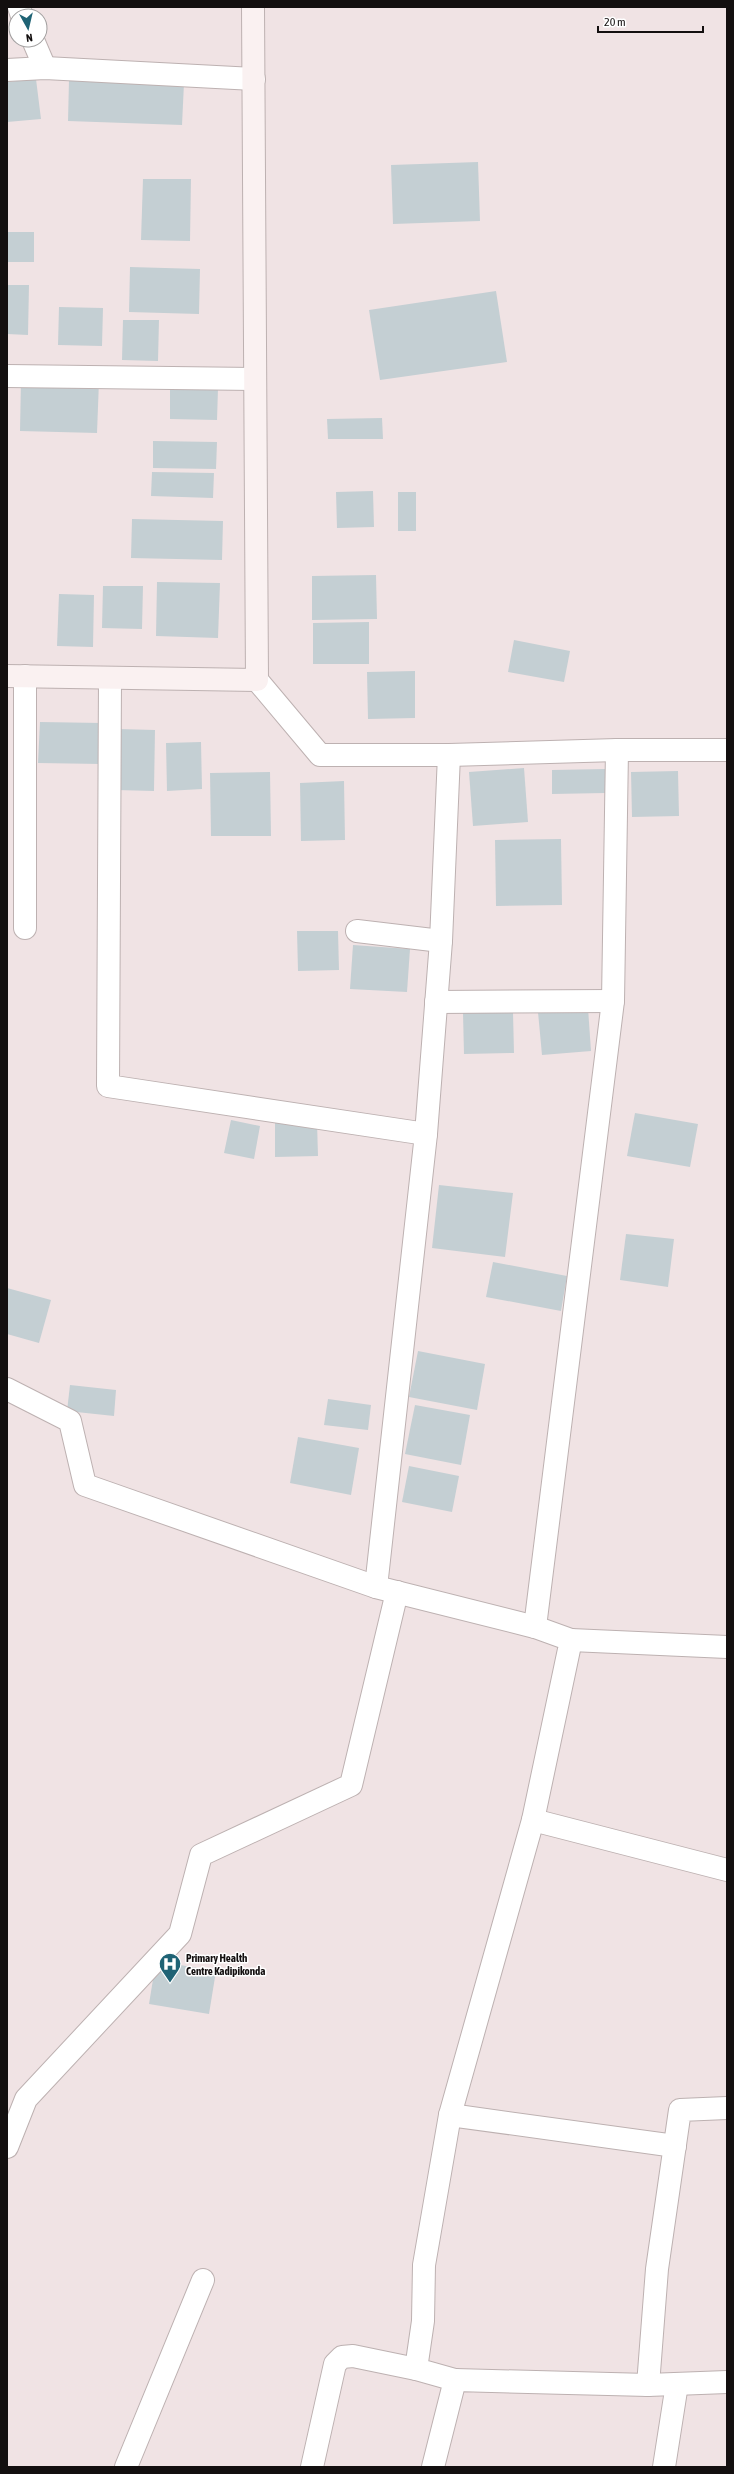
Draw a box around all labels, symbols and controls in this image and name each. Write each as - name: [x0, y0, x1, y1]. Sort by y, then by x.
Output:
- north arrow: [8, 8, 48, 48]
- scale bar: [598, 8, 703, 34]
- text: 20 m: [604, 15, 626, 29]
- text: N: [25, 32, 33, 44]
- hospital icon: Primary Health Centre Kadipikonda: [157, 1951, 183, 1984]
- place label: Primary Health Centre Kadipikonda: [186, 1952, 265, 1977]

